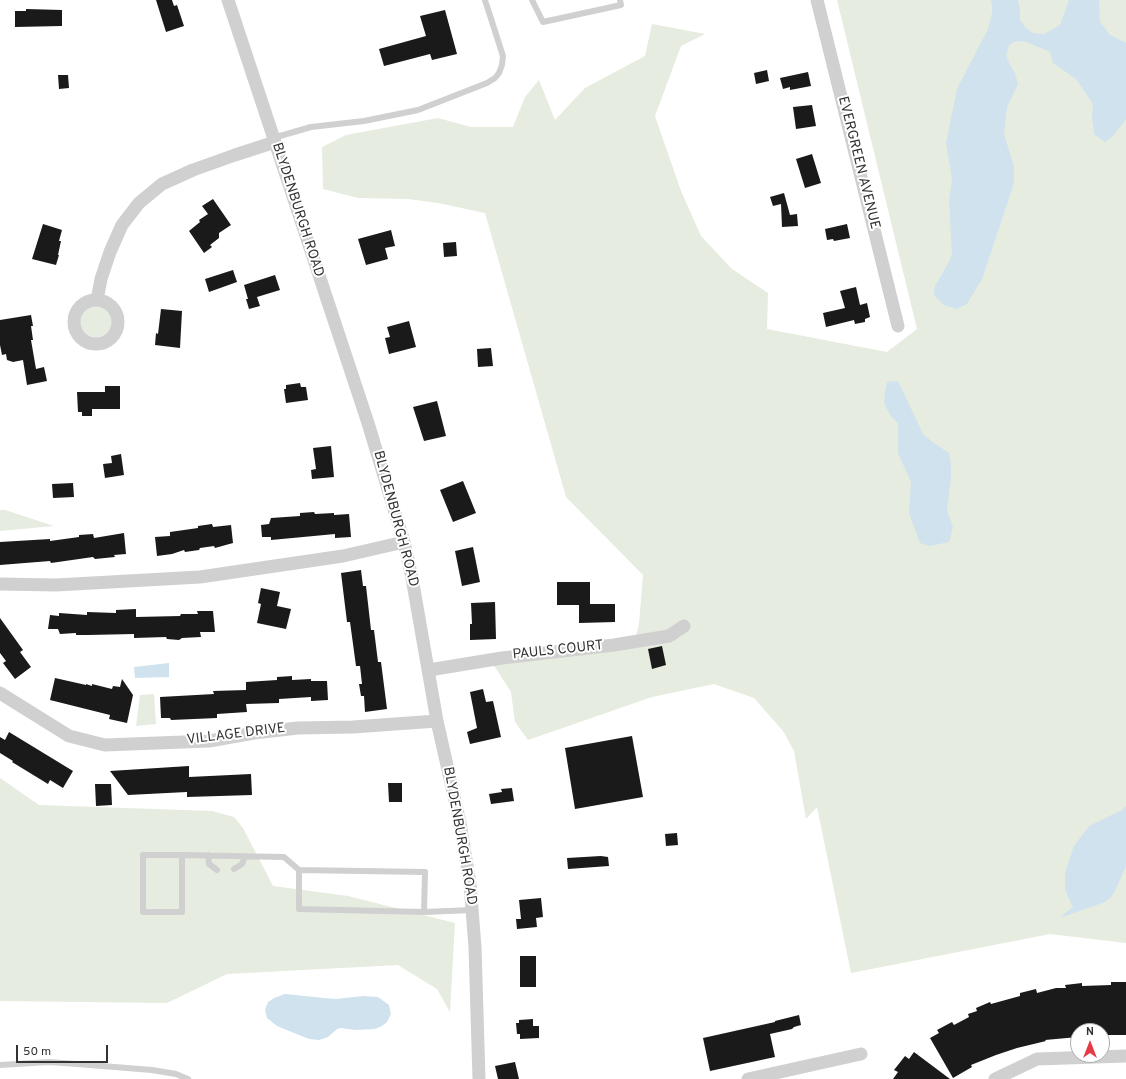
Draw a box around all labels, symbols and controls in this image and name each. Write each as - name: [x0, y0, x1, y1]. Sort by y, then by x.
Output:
- street label: EVERGREEN AVENUE: [833, 95, 883, 231]
- street label: BLYDENBURGH ROAD: [267, 141, 327, 279]
- street label: BLYDENBURGH ROAD: [369, 449, 421, 589]
- street label: PAULS COURT: [512, 638, 604, 664]
- street label: VILLAGE DRIVE: [186, 721, 286, 749]
- street label: BLYDENBURGH ROAD: [439, 765, 479, 907]
- north arrow: [1070, 1023, 1110, 1063]
- text: N: [1086, 1025, 1094, 1039]
- scale bar: [18, 1037, 110, 1063]
- text: 50 m: [23, 1044, 51, 1060]

